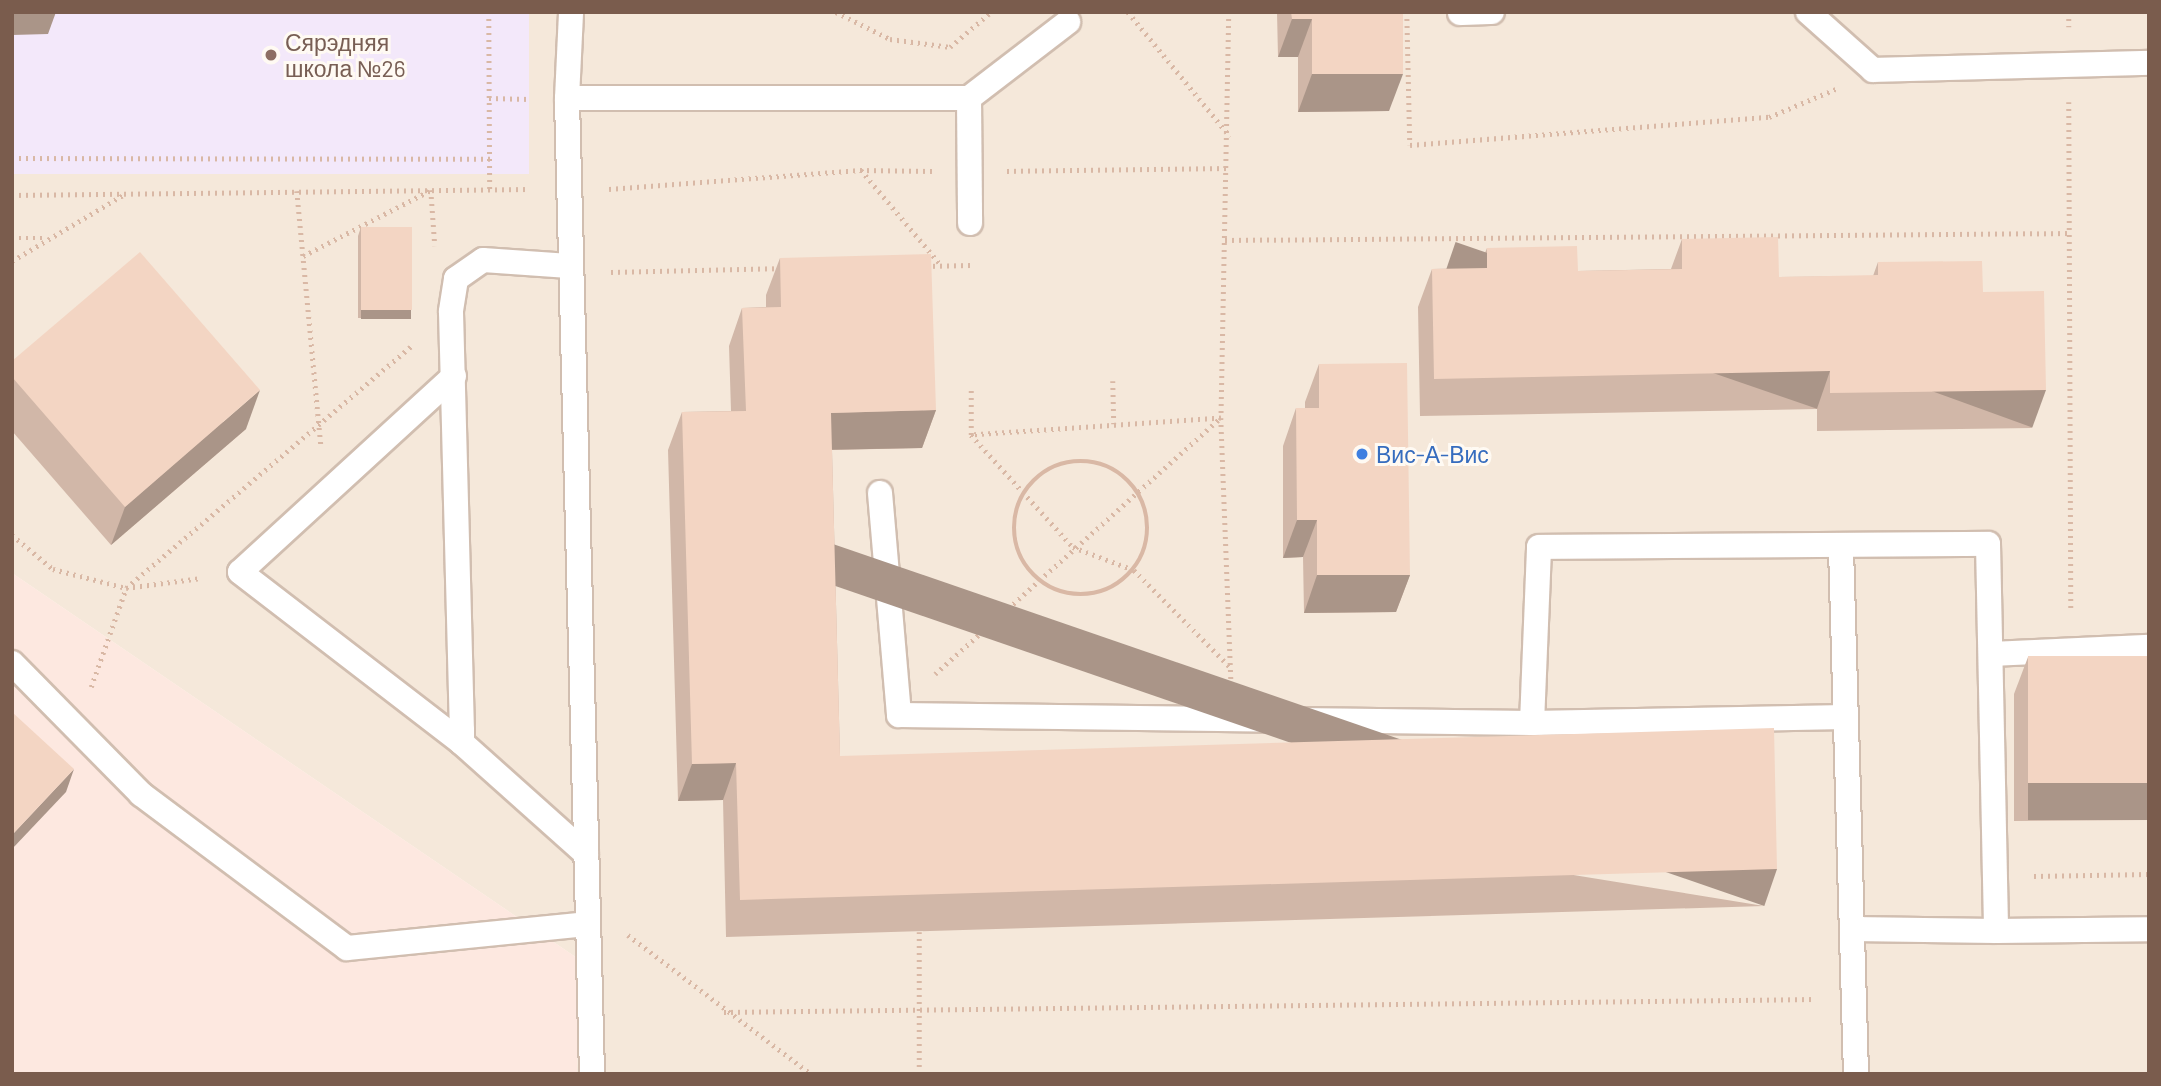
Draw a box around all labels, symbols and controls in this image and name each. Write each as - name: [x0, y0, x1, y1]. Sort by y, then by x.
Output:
- place label: Сярэдняя школа №26: [285, 28, 406, 82]
- marker: Сярэдняя школа №26: [263, 47, 279, 63]
- place label: Вис-А-Вис: [1376, 440, 1489, 468]
- marker: Вис-А-Вис: [1354, 446, 1370, 462]

